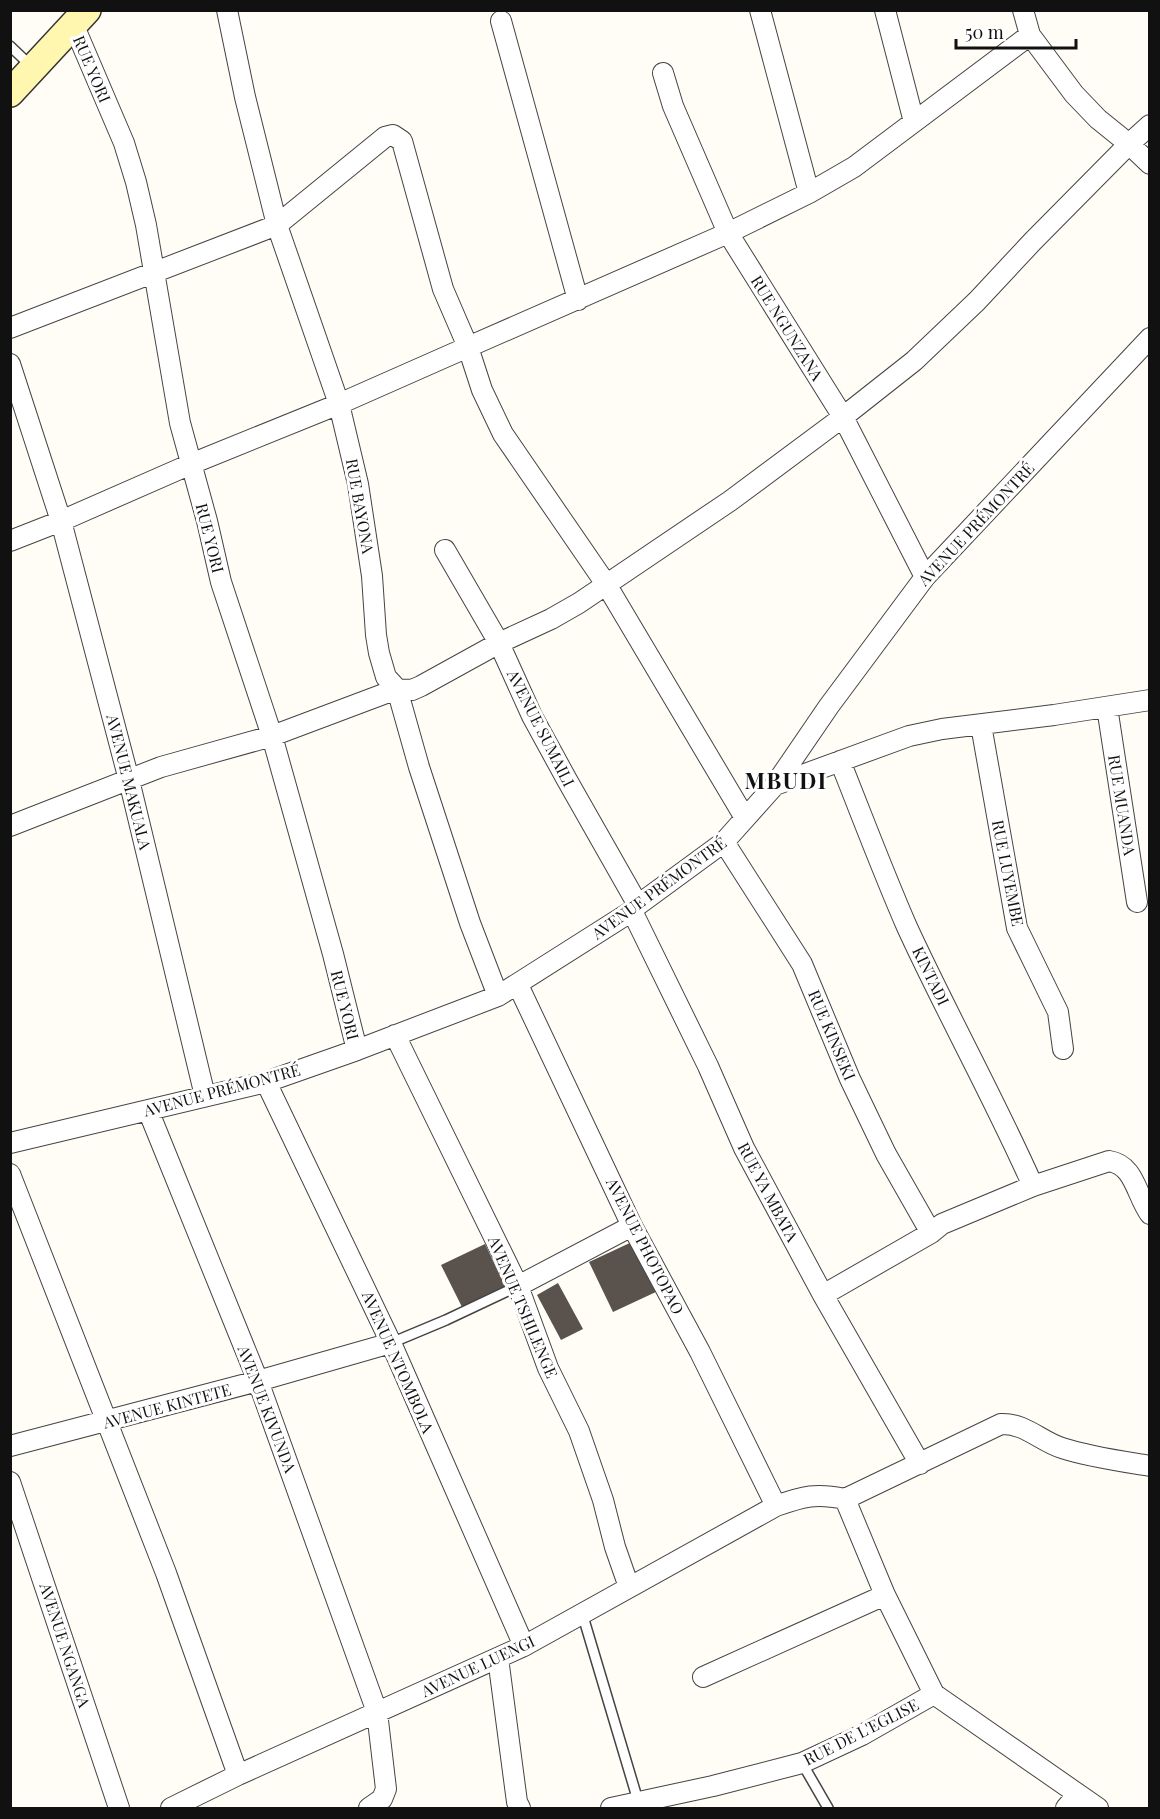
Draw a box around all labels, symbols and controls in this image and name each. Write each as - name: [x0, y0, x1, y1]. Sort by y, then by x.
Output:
- scale bar: [956, 12, 1076, 50]
- text: 50 m: [965, 20, 1004, 44]
- street label: RUE YORI: [69, 32, 116, 106]
- street label: RUE NGUNZANA: [747, 271, 829, 385]
- street label: RUE BAYONA: [342, 457, 379, 556]
- street label: AVENUE PRÉMONTRÉ: [912, 457, 1038, 591]
- street label: RUE YORI: [192, 501, 229, 575]
- street label: AVENUE SUMAILI: [502, 665, 580, 790]
- street label: AVENUE MAKUALA: [102, 711, 157, 853]
- street label: RUE MUANDA: [1104, 753, 1141, 858]
- district label: MBUDI: [745, 765, 827, 795]
- street label: RUE LUYEMBE: [988, 818, 1029, 928]
- street label: AVENUE PRÉMONTRÉ: [586, 832, 730, 944]
- street label: KINTADI: [908, 943, 955, 1009]
- street label: RUE YORI: [327, 968, 364, 1042]
- street label: RUE KINSEKI: [804, 986, 861, 1083]
- street label: AVENUE PRÉMONTRÉ: [140, 1058, 303, 1121]
- street label: RUE YA MBATA: [733, 1139, 804, 1246]
- street label: AVENUE PHOTOPAO: [601, 1173, 689, 1318]
- street label: AVENUE TSHILENGE: [484, 1232, 563, 1381]
- street label: AVENUE NTOMBOLA: [357, 1287, 440, 1437]
- street label: AVENUE KIVUNDA: [233, 1341, 302, 1476]
- street label: AVENUE KINTETE: [100, 1378, 233, 1433]
- street label: AVENUE NGANGA: [35, 1579, 96, 1711]
- street label: AVENUE LUENGI: [417, 1630, 538, 1701]
- street label: RUE DE L'EGLISE: [800, 1693, 922, 1770]

